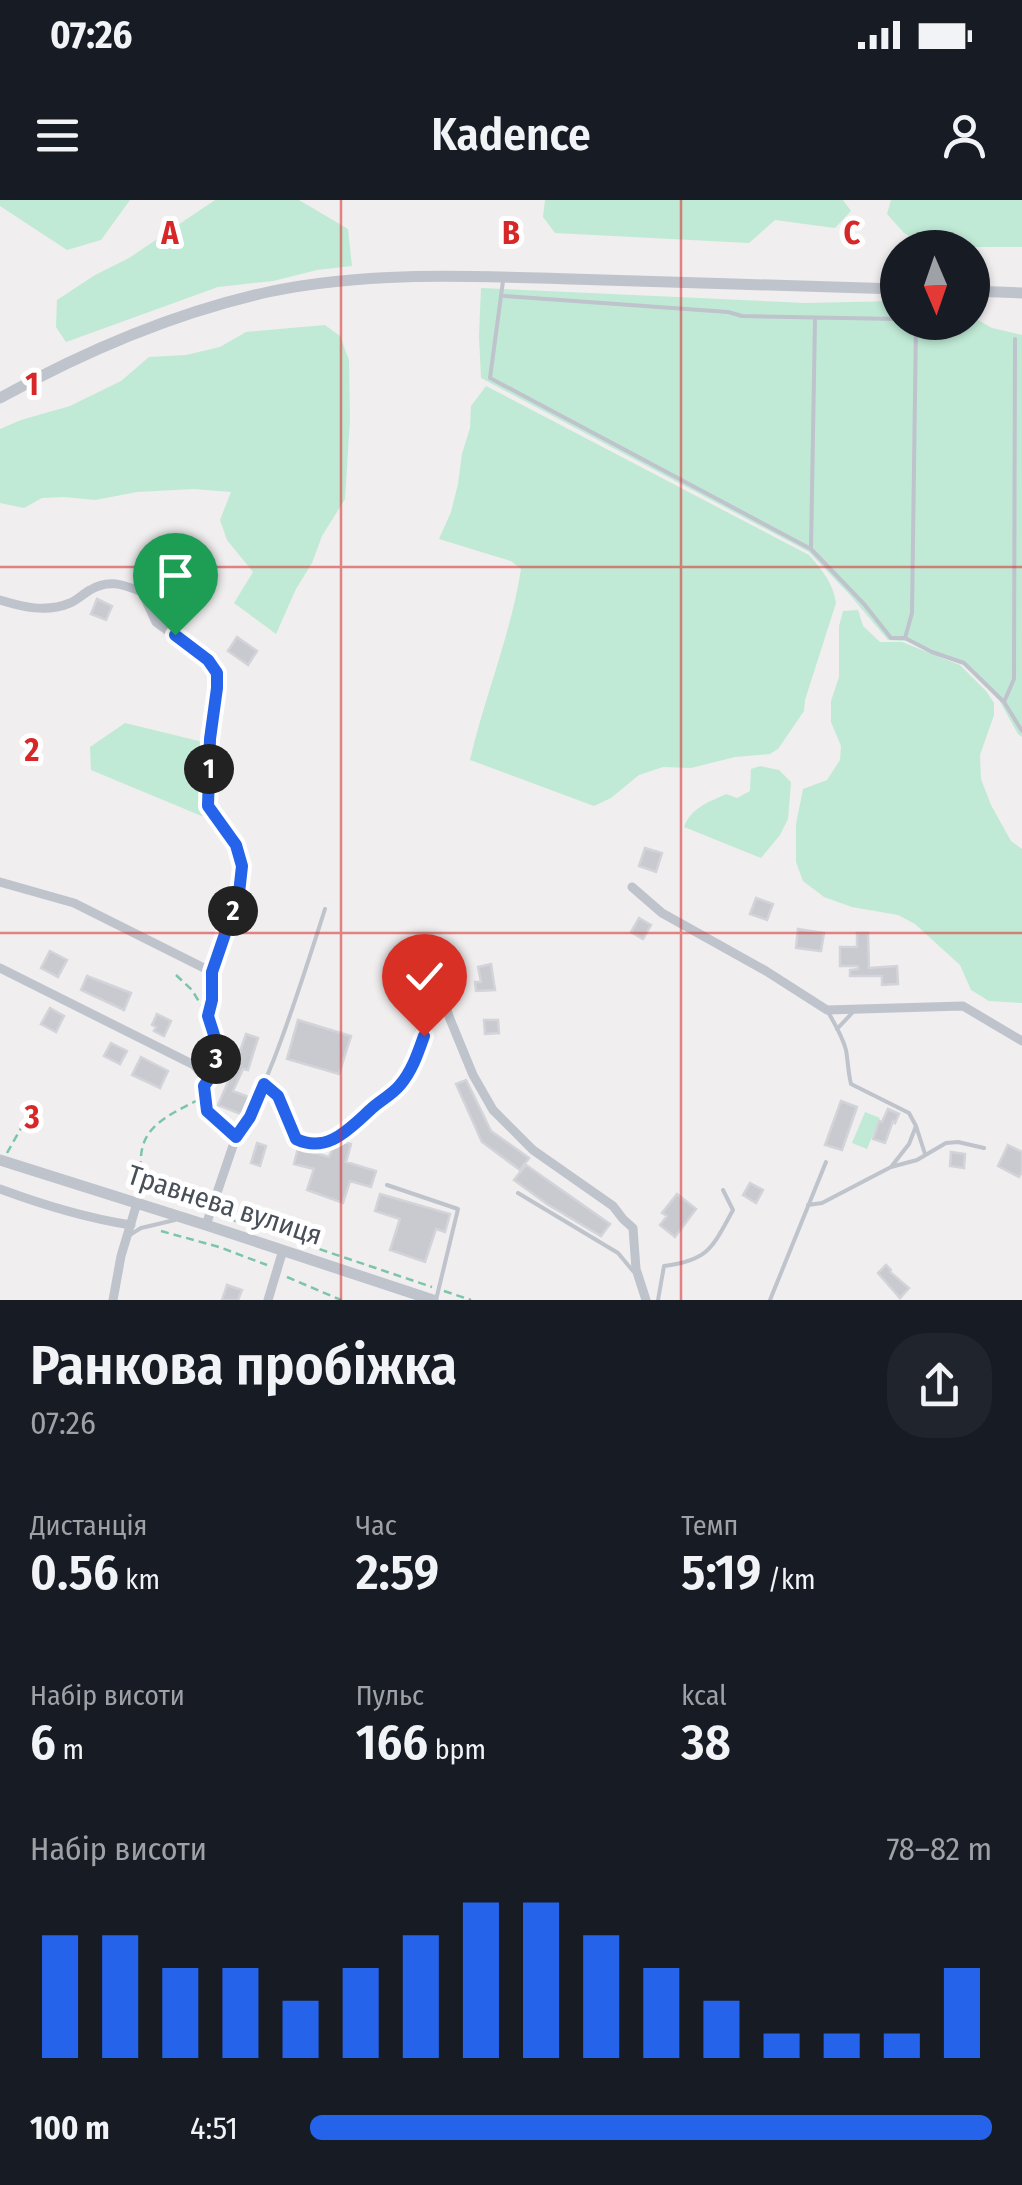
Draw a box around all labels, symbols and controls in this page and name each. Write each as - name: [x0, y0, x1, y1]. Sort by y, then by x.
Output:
- text: 07:26: [50, 12, 132, 58]
- icon: menu: [30, 108, 85, 163]
- text: Kadence: [431, 108, 591, 162]
- icon: person: [937, 108, 992, 163]
- text: A: [160, 214, 179, 252]
- text: B: [502, 214, 520, 252]
- text: C: [844, 214, 861, 252]
- north arrow: [880, 230, 990, 340]
- map controls: [880, 230, 990, 340]
- text: 1: [25, 365, 39, 403]
- pin: [133, 533, 218, 636]
- icon: arrive: [148, 548, 203, 603]
- text: 2: [24, 731, 40, 769]
- pin: 1: [184, 744, 234, 794]
- text: 1: [203, 752, 215, 785]
- pin: 2: [208, 886, 258, 936]
- text: 2: [227, 894, 239, 927]
- pin: [382, 934, 467, 1037]
- icon: check: [397, 949, 452, 1004]
- pin: 3: [191, 1034, 241, 1084]
- text: 3: [209, 1042, 223, 1075]
- text: 3: [23, 1098, 40, 1136]
- street label: Травнева вулиця: [124, 1158, 326, 1252]
- text: Ранкова пробіжка: [30, 1333, 457, 1399]
- button: share: [887, 1333, 992, 1438]
- text: 07:26: [30, 1404, 96, 1442]
- text: Дистанція: [30, 1509, 147, 1542]
- text: Час: [356, 1509, 397, 1542]
- text: Темп: [681, 1509, 738, 1542]
- text: 0.56: [30, 1542, 119, 1602]
- text: 2:59: [356, 1542, 439, 1602]
- text: 5:19: [681, 1542, 761, 1602]
- text: km: [119, 1563, 160, 1596]
- text: /km: [761, 1563, 816, 1596]
- text: Набір висоти: [30, 1679, 185, 1712]
- text: Пульс: [356, 1679, 424, 1712]
- text: kcal: [681, 1679, 727, 1712]
- text: 6: [30, 1712, 56, 1772]
- text: 166: [356, 1712, 428, 1772]
- text: 38: [681, 1712, 731, 1772]
- text: m: [56, 1733, 84, 1766]
- text: bpm: [428, 1733, 486, 1766]
- text: Набір висоти: [30, 1830, 207, 1868]
- text: 78–82 m: [886, 1830, 992, 1868]
- text: 100 m: [30, 2109, 110, 2147]
- text: 4:51: [190, 2109, 238, 2147]

